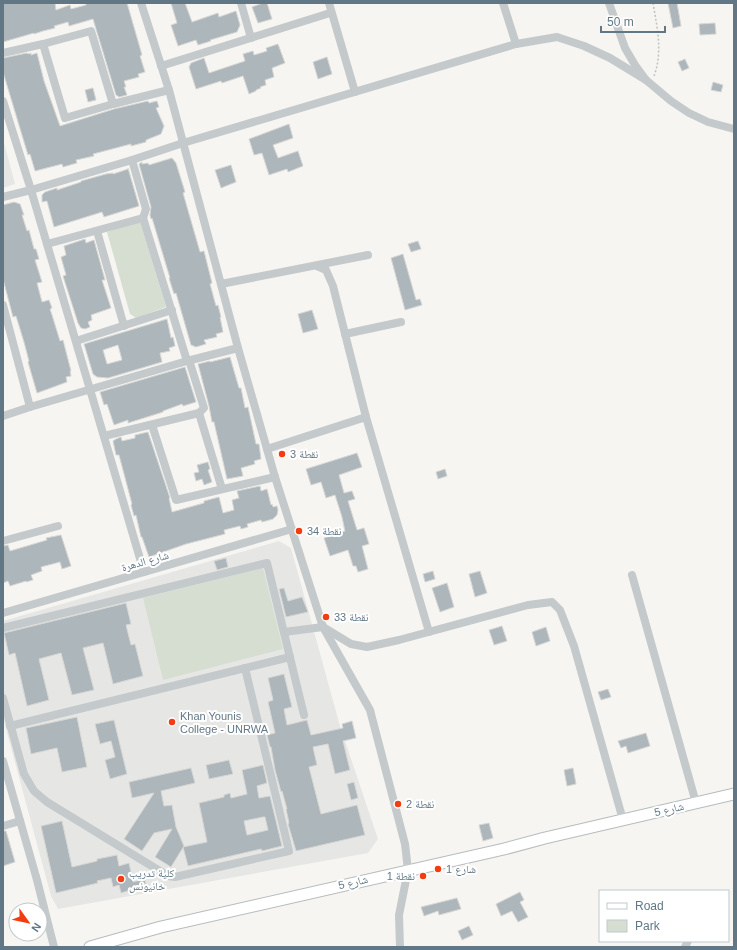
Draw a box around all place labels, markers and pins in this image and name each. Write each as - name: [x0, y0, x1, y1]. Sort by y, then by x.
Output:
- place label: نقطة 3: [290, 448, 318, 460]
- marker: نقطة 3: [277, 449, 287, 459]
- place label: نقطة 34: [307, 525, 341, 537]
- marker: نقطة 34: [294, 526, 304, 536]
- place label: نقطة 33: [334, 611, 368, 623]
- marker: نقطة 33: [321, 612, 331, 622]
- place label: Khan Younis College - UNRWA: [180, 710, 269, 735]
- marker: Khan Younis College - UNRWA: [167, 717, 177, 727]
- place label: نقطة 2: [406, 798, 434, 810]
- marker: نقطة 2: [393, 799, 403, 809]
- place label: شارع 1: [446, 863, 476, 876]
- marker: شارع 1: [433, 864, 443, 874]
- place label: كلية تدريب خانيونس: [129, 867, 175, 893]
- place label: نقطة 1: [387, 870, 415, 882]
- marker: نقطة 1: [418, 871, 428, 881]
- marker: كلية تدريب خانيونس: [116, 874, 126, 884]

